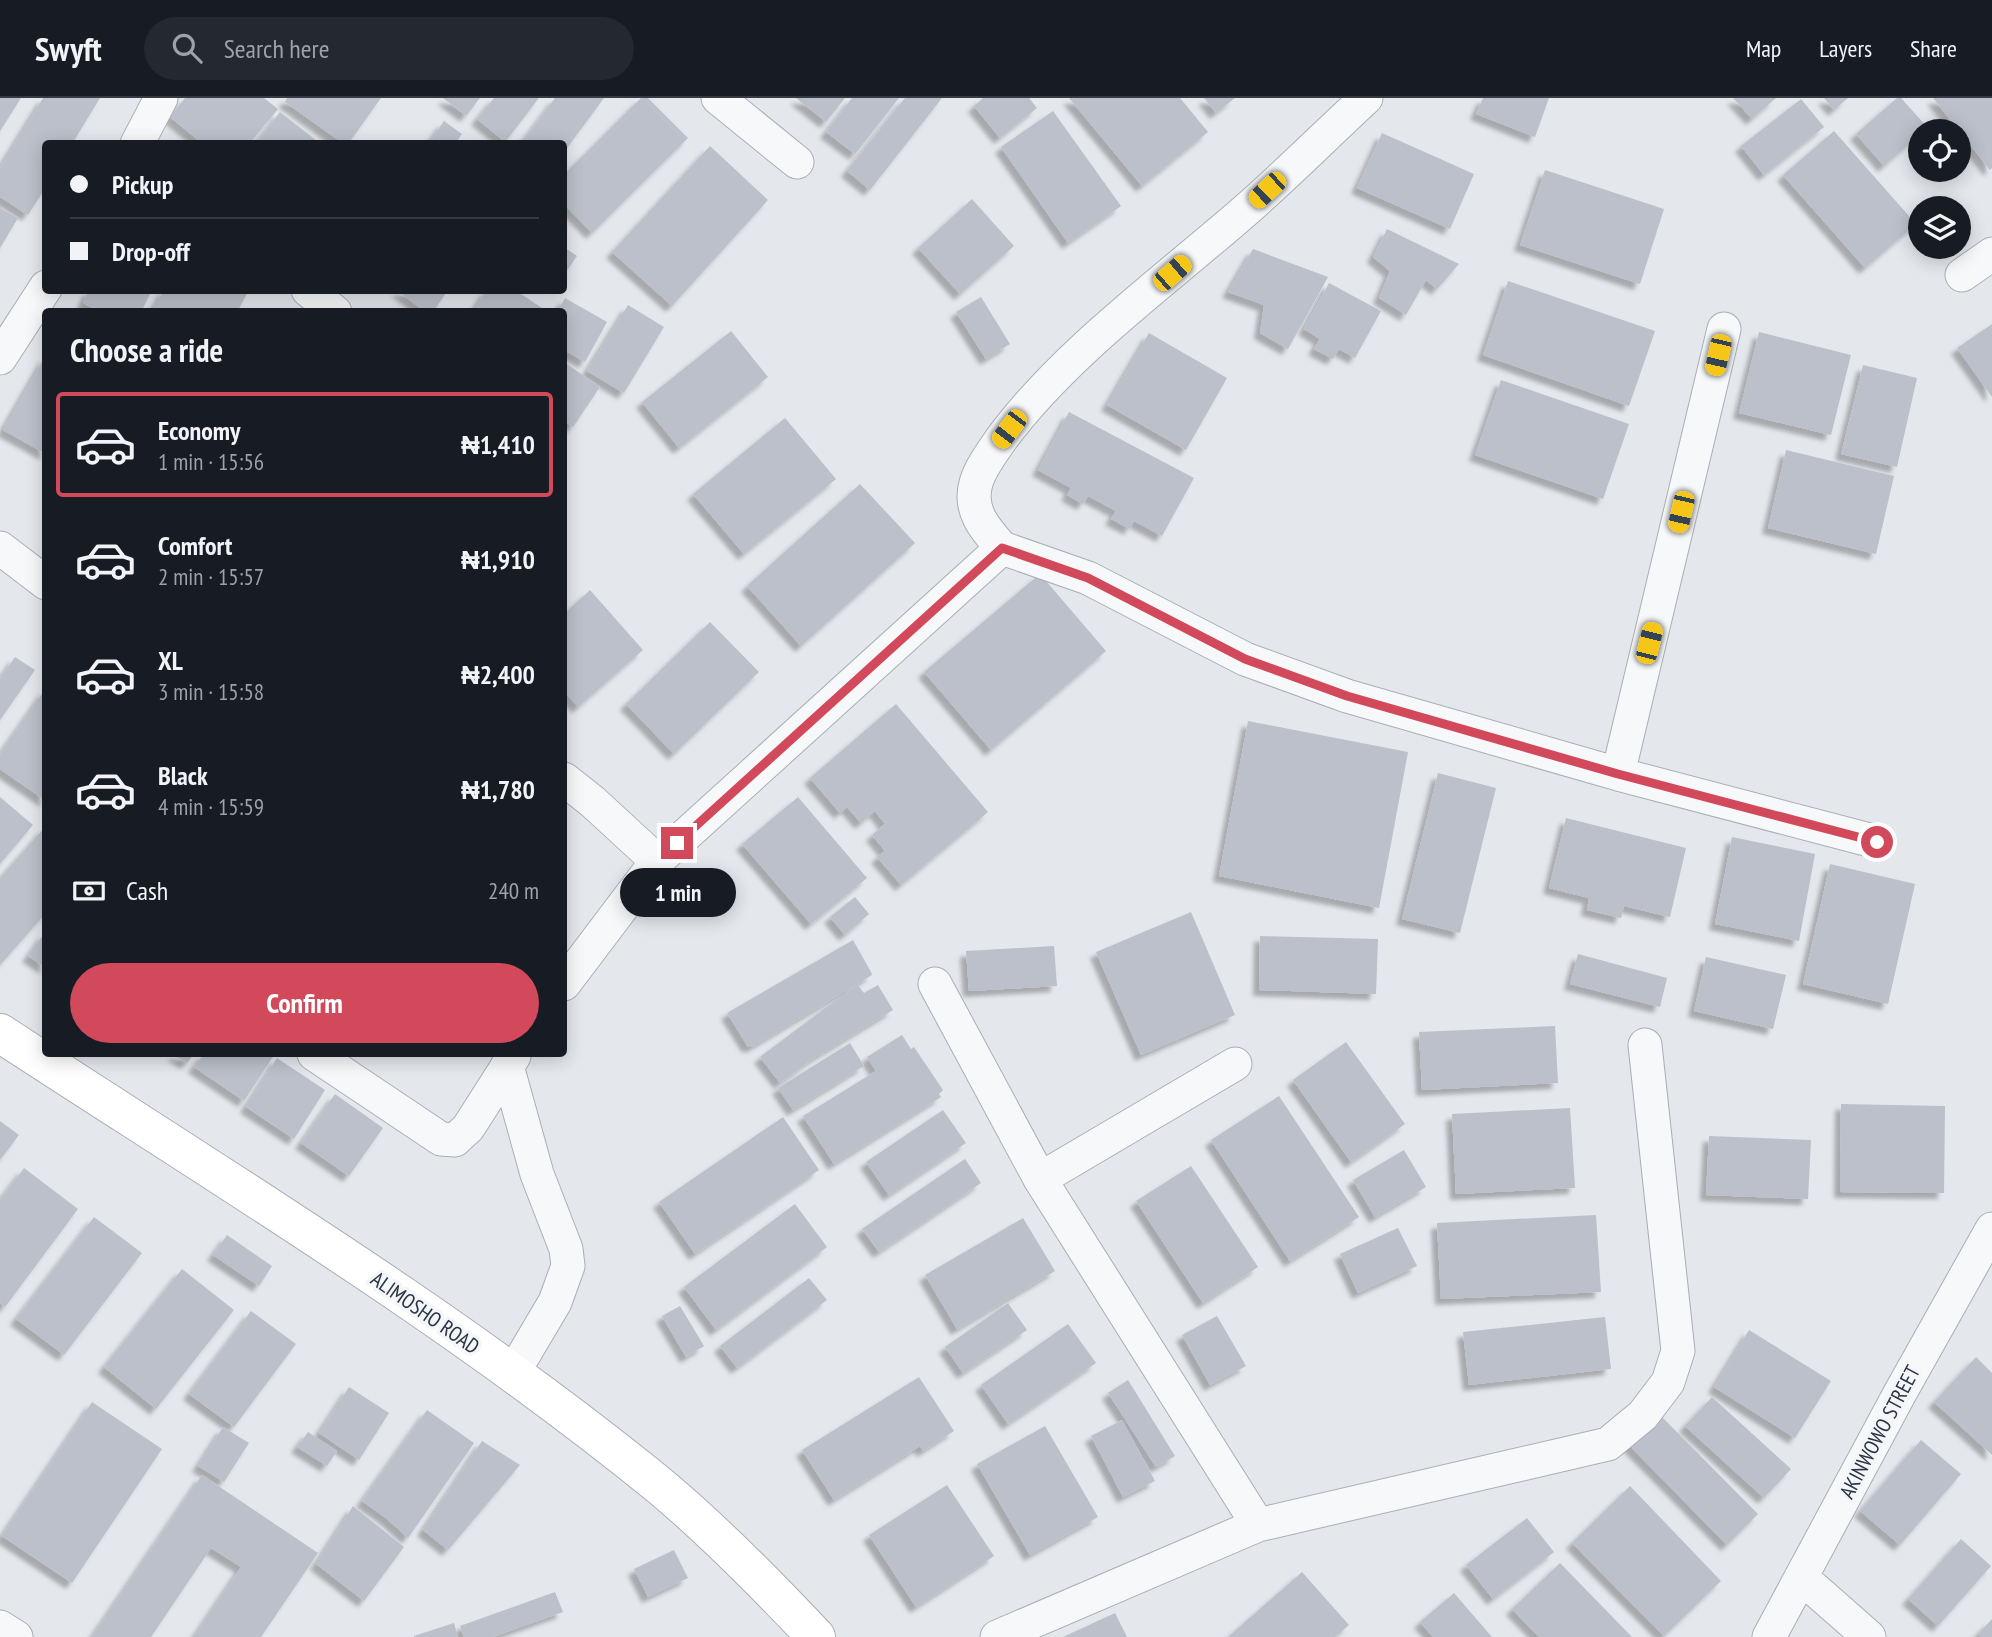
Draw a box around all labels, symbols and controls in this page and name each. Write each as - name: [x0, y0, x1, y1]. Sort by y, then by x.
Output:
- search box: [144, 17, 634, 80]
- text: Swyft: [35, 27, 102, 70]
- icon: search: [168, 29, 206, 67]
- text: Search here: [224, 32, 329, 65]
- text: Map: [1746, 33, 1781, 64]
- text: Layers: [1819, 33, 1872, 64]
- text: Share: [1910, 33, 1957, 64]
- map controls: [1908, 119, 1971, 259]
- button: locate: [1908, 119, 1971, 182]
- text: Pickup: [112, 168, 173, 201]
- car: [1245, 168, 1290, 212]
- button: layers: [1908, 196, 1971, 259]
- text: Drop-off: [112, 235, 190, 268]
- car: [1150, 251, 1195, 295]
- text: Choose a ride: [70, 329, 223, 371]
- car: [1704, 332, 1733, 378]
- car: [988, 406, 1031, 452]
- icon: car: [74, 413, 137, 476]
- text: Economy: [158, 414, 240, 447]
- text: ₦1,410: [461, 428, 535, 461]
- text: 1 min · 15:56: [158, 447, 264, 476]
- car: [1667, 489, 1696, 535]
- icon: car: [74, 528, 137, 591]
- text: Comfort: [158, 529, 232, 562]
- text: ₦1,910: [461, 543, 535, 576]
- text: 2 min · 15:57: [158, 562, 264, 591]
- car: [1634, 620, 1665, 666]
- icon: car: [74, 643, 137, 706]
- text: XL: [158, 644, 183, 677]
- text: ₦2,400: [461, 658, 535, 691]
- text: 3 min · 15:58: [158, 677, 264, 706]
- icon: car: [74, 758, 137, 821]
- text: Black: [158, 759, 208, 792]
- text: ₦1,780: [461, 773, 535, 806]
- text: 4 min · 15:59: [158, 792, 264, 821]
- route start: [1861, 826, 1893, 858]
- route end: [661, 827, 693, 859]
- callout: 1 min: [619, 868, 735, 916]
- icon: cash: [70, 872, 108, 910]
- text: Cash: [126, 874, 168, 907]
- text: 240 m: [488, 876, 539, 905]
- text: 1 min: [655, 878, 701, 907]
- button: Confirm: [70, 963, 539, 1043]
- street label: ALIMOSHO ROAD: [366, 1265, 485, 1360]
- street label: AKINWOWO STREET: [1833, 1360, 1926, 1503]

